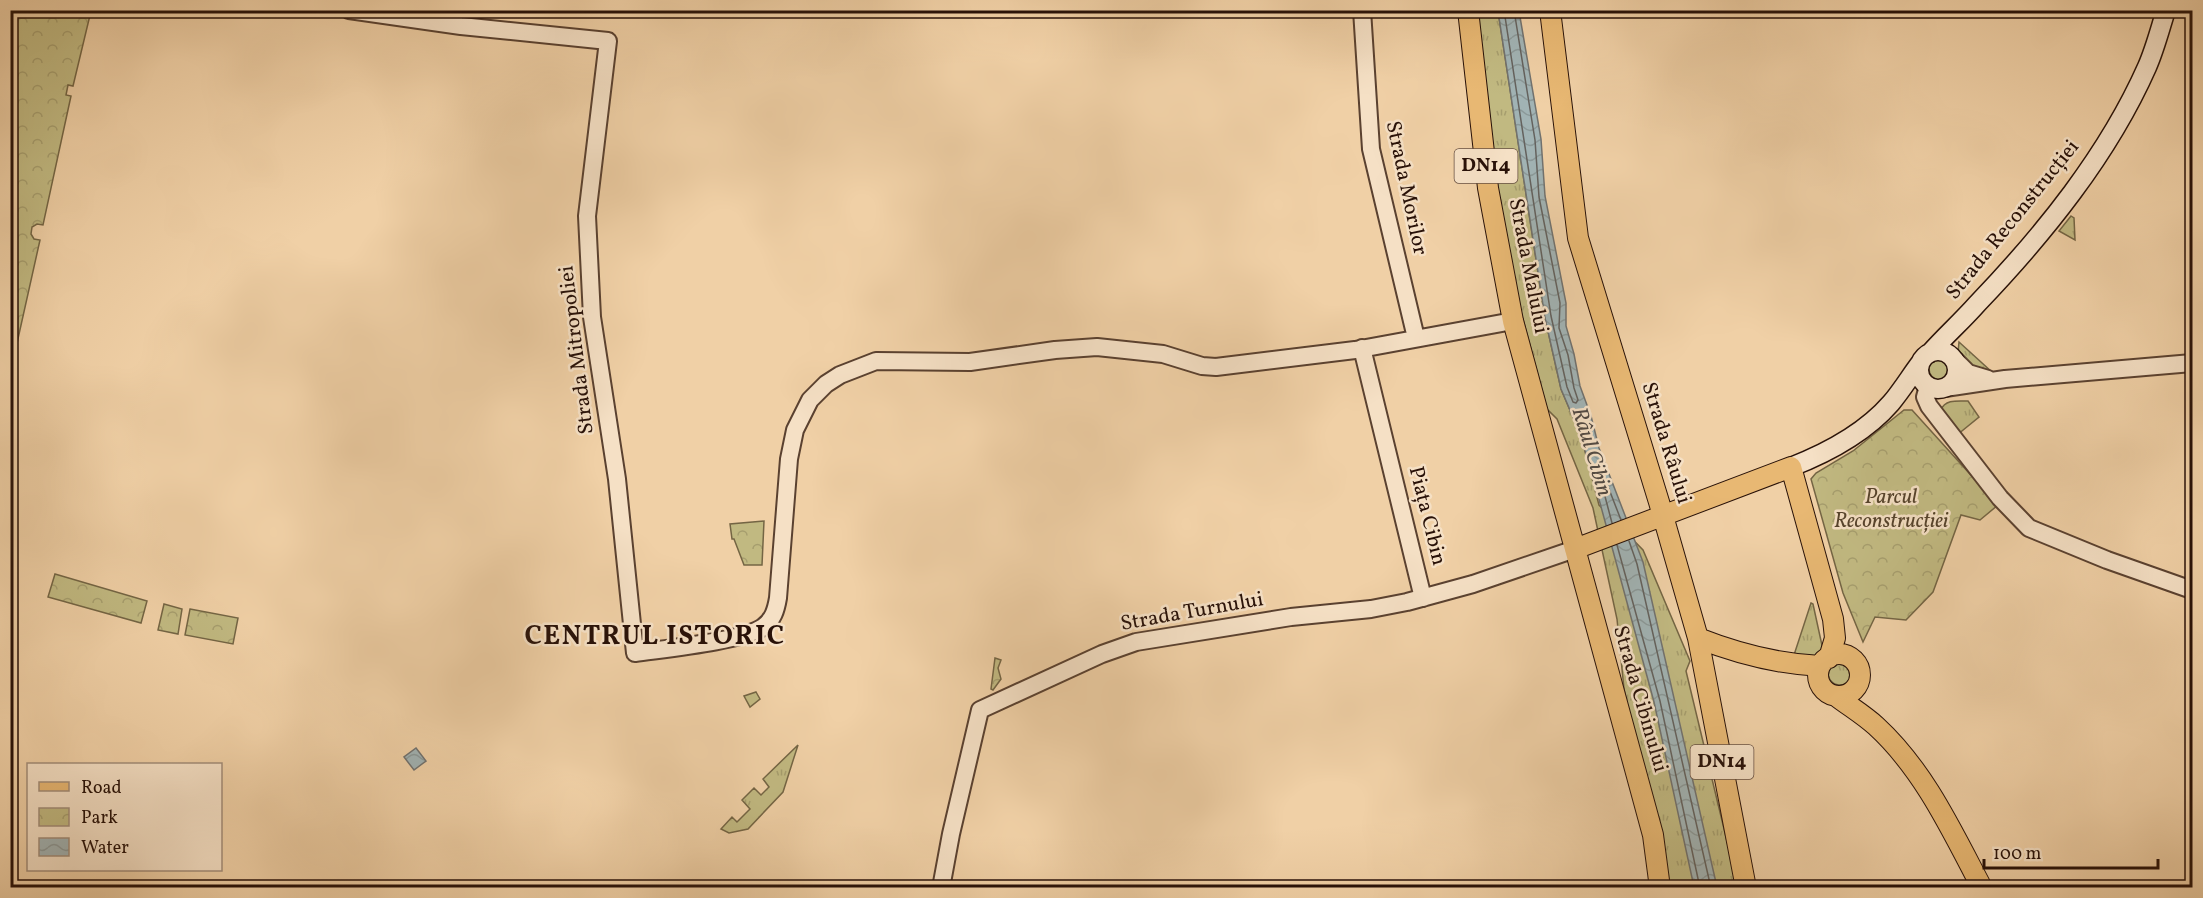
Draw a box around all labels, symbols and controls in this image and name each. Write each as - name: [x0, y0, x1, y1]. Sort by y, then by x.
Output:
- street label: Strada Morilor: [1378, 118, 1434, 258]
- street label: Strada Reconstrucției: [1939, 134, 2087, 306]
- road number: DN14: [1454, 149, 1518, 183]
- street label: Strada Malului: [1501, 196, 1555, 336]
- street label: Strada Mitropoliei: [552, 264, 602, 436]
- street label: Strada Râului: [1634, 379, 1698, 507]
- water label: Râul Cibin: [1563, 404, 1619, 500]
- street label: Piața Cibin: [1401, 463, 1453, 569]
- park label: Parcul Reconstrucției: [1834, 483, 1949, 536]
- street label: Strada Turnului: [1118, 585, 1266, 639]
- district label: CENTRUL ISTORIC: [524, 618, 786, 656]
- street label: Strada Cibinului: [1605, 622, 1675, 776]
- road number: DN14: [1690, 745, 1754, 779]
- legend: [27, 763, 222, 871]
- text: Road: [81, 776, 122, 801]
- text: Park: [81, 806, 118, 831]
- scale bar: [1984, 832, 2158, 870]
- text: Water: [81, 836, 129, 861]
- text: 100 m: [1993, 842, 2042, 867]

